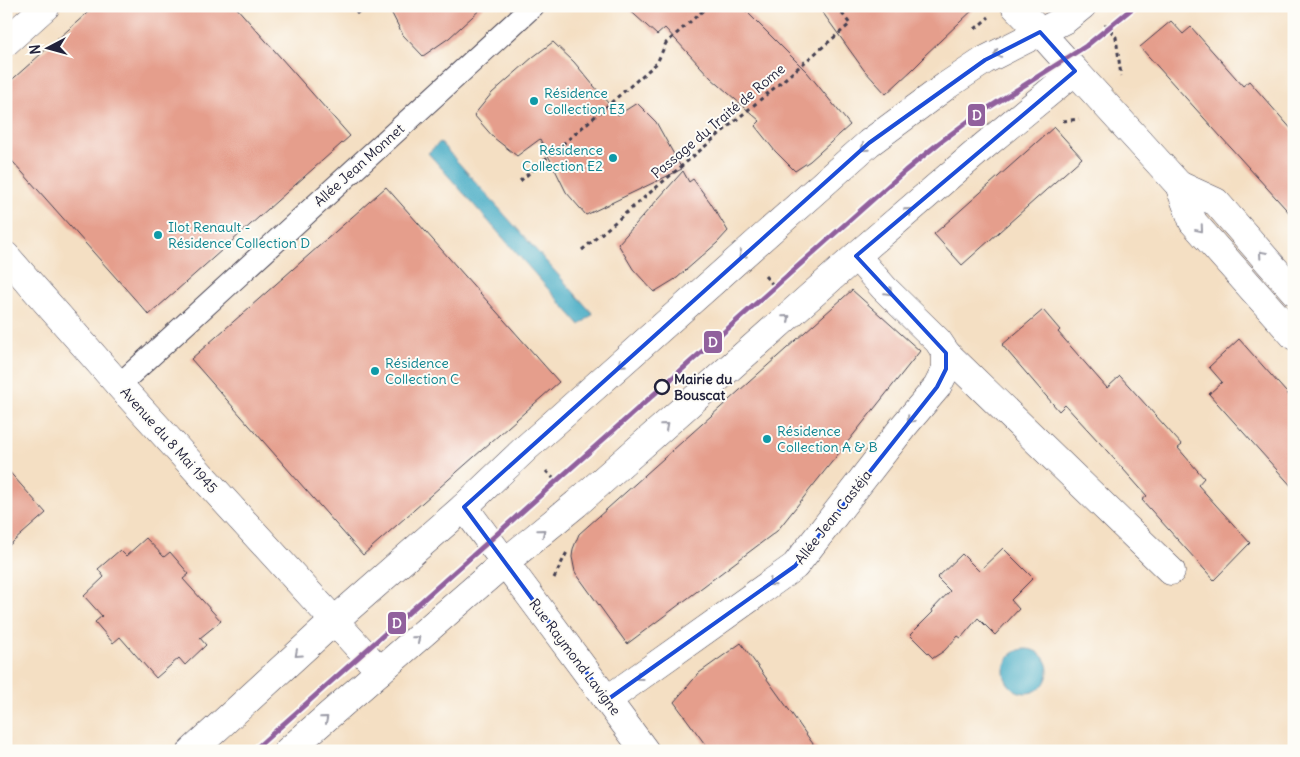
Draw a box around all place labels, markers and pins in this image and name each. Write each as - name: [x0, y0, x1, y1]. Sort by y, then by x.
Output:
- place label: Résidence Collection E3: [544, 84, 625, 118]
- marker: Résidence Collection E3: [528, 95, 540, 107]
- place label: Résidence Collection E2: [522, 141, 603, 175]
- marker: Résidence Collection E2: [607, 152, 619, 164]
- place label: Ilot Renault - Résidence Collection D: [168, 218, 310, 252]
- marker: Ilot Renault - Résidence Collection D: [152, 229, 164, 241]
- place label: Résidence Collection C: [385, 354, 459, 388]
- marker: Résidence Collection C: [369, 365, 381, 377]
- place label: Mairie du Bouscat: [674, 370, 733, 404]
- marker: Mairie du Bouscat: [654, 379, 670, 395]
- place label: Résidence Collection A & B: [777, 422, 878, 456]
- marker: Résidence Collection A & B: [761, 433, 773, 445]

